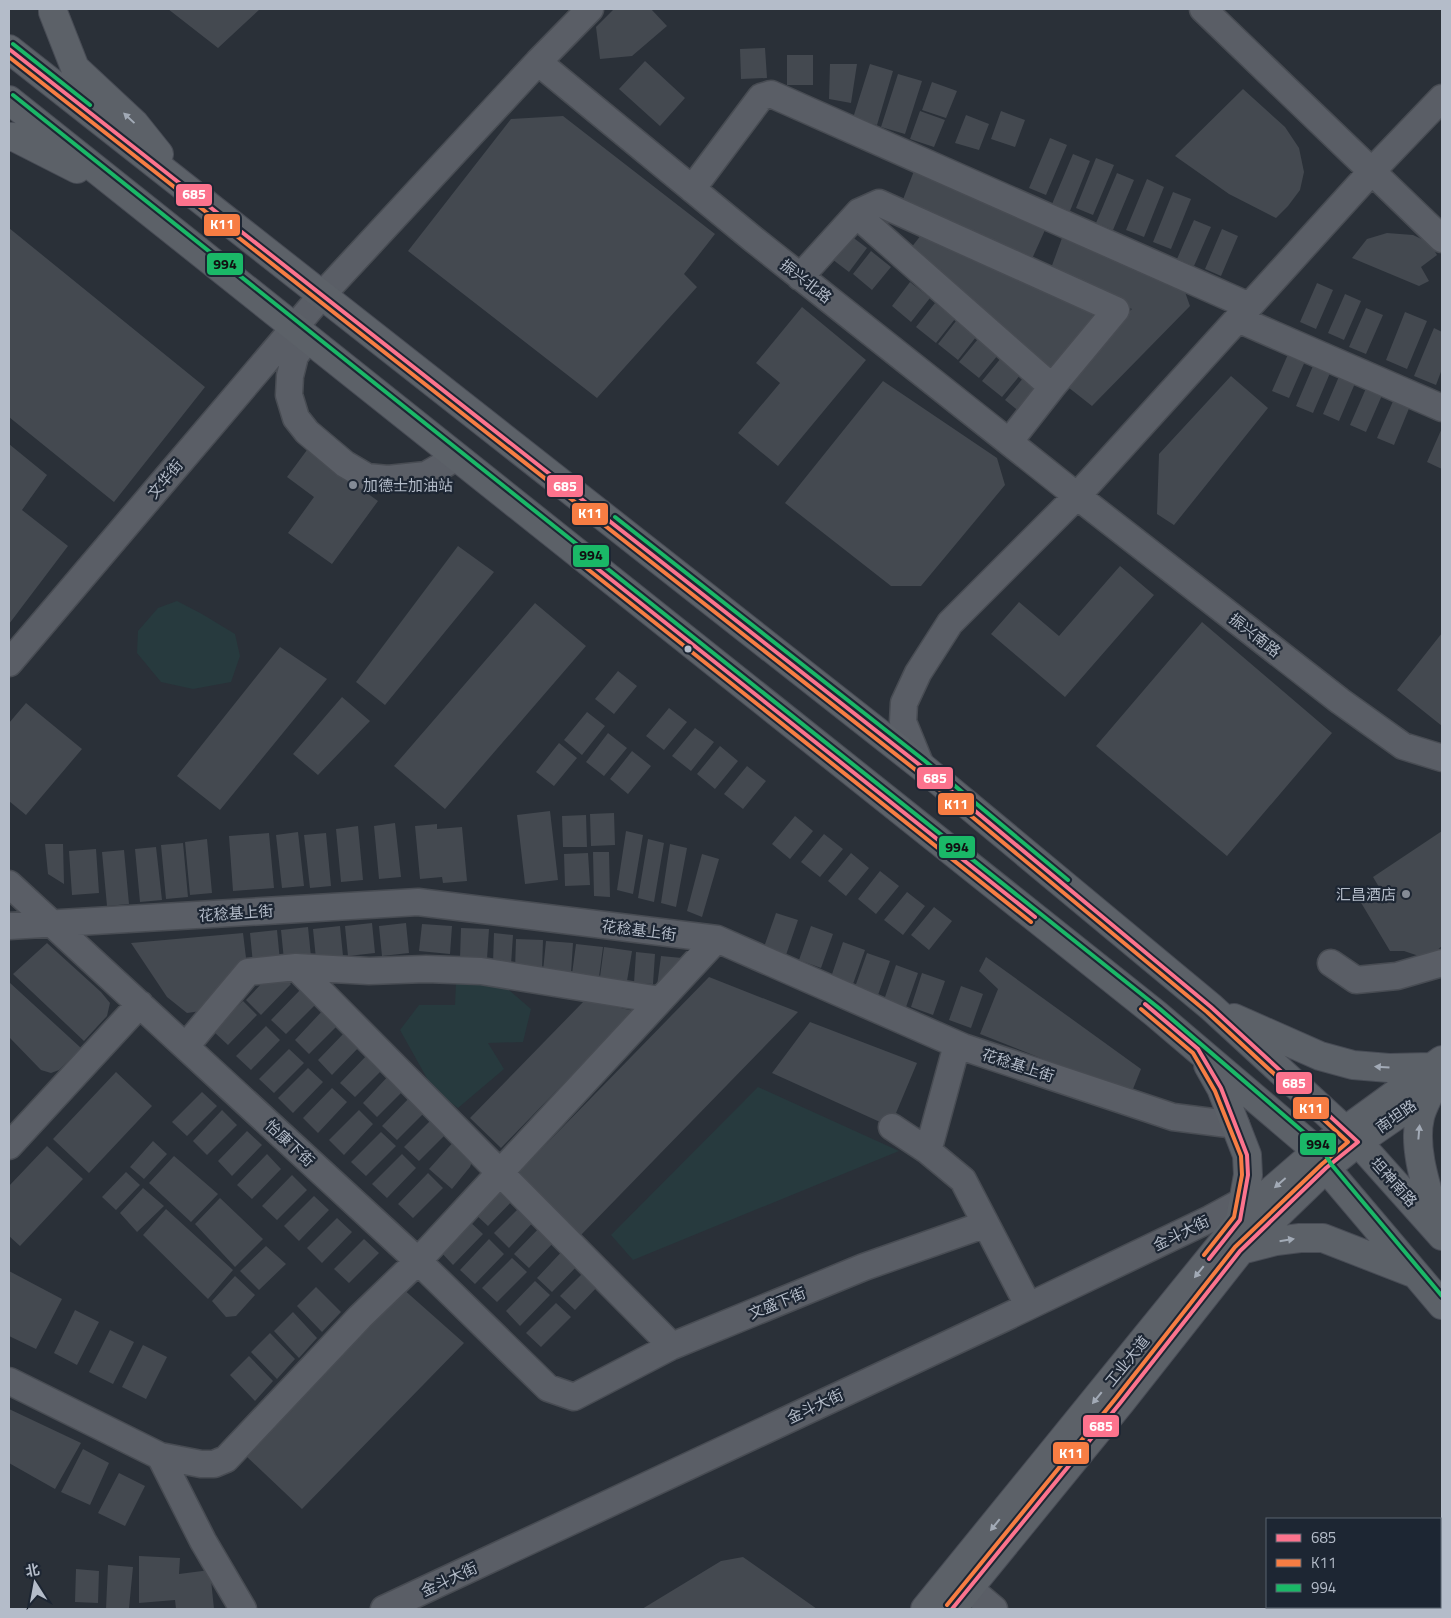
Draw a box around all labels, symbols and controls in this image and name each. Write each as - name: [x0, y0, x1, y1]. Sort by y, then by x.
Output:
- one-way arrow: [123, 112, 135, 124]
- line badge: 685: [175, 183, 213, 207]
- text: 685: [182, 183, 206, 204]
- line badge: K11: [203, 213, 241, 237]
- text: K11: [210, 213, 234, 234]
- line badge: 994: [206, 252, 244, 276]
- text: 994: [213, 253, 237, 274]
- street label: 振兴北路: [775, 253, 837, 309]
- street label: 文华街: [142, 454, 188, 504]
- place label: 加德士加油站: [363, 474, 453, 497]
- line badge: 685: [546, 474, 584, 498]
- text: 685: [553, 475, 577, 496]
- marker: 加德士加油站: [347, 479, 359, 491]
- line badge: K11: [571, 502, 609, 526]
- text: K11: [578, 502, 602, 523]
- line badge: 994: [572, 544, 610, 568]
- text: 994: [579, 544, 603, 565]
- street label: 振兴南路: [1224, 607, 1286, 663]
- unlabelled marker: [683, 644, 693, 654]
- line badge: 685: [916, 766, 954, 790]
- text: 685: [923, 767, 947, 788]
- line badge: K11: [937, 792, 975, 816]
- text: K11: [944, 793, 968, 814]
- line badge: 994: [938, 835, 976, 859]
- text: 994: [945, 836, 969, 857]
- place label: 汇昌酒店: [1336, 883, 1396, 906]
- marker: 汇昌酒店: [1400, 888, 1412, 900]
- street label: 花稔基上街: [198, 899, 274, 927]
- street label: 花稔基上街: [600, 914, 678, 946]
- street label: 花稔基上街: [979, 1042, 1057, 1088]
- one-way arrow: [1374, 1063, 1390, 1071]
- line badge: 685: [1275, 1071, 1313, 1095]
- text: 685: [1282, 1072, 1306, 1093]
- street label: 南坦路: [1371, 1094, 1421, 1138]
- line badge: K11: [1292, 1096, 1330, 1120]
- text: K11: [1299, 1097, 1323, 1118]
- street label: 怡康下街: [260, 1114, 320, 1172]
- one-way arrow: [1415, 1124, 1423, 1140]
- line badge: 994: [1299, 1132, 1337, 1156]
- text: 994: [1306, 1133, 1330, 1154]
- street label: 坦神南路: [1365, 1152, 1423, 1212]
- one-way arrow: [1273, 1178, 1286, 1189]
- street label: 金斗大街: [1149, 1210, 1213, 1256]
- one-way arrow: [1279, 1235, 1295, 1243]
- one-way arrow: [1193, 1265, 1204, 1278]
- street label: 文盛下街: [745, 1281, 809, 1325]
- street label: 工业大道: [1099, 1330, 1155, 1392]
- street label: 金斗大街: [783, 1383, 847, 1429]
- one-way arrow: [1091, 1391, 1102, 1404]
- line badge: 685: [1082, 1414, 1120, 1438]
- text: 685: [1089, 1415, 1113, 1436]
- line badge: K11: [1052, 1441, 1090, 1465]
- text: K11: [1059, 1442, 1083, 1463]
- one-way arrow: [989, 1518, 1000, 1531]
- legend: [1266, 1518, 1441, 1608]
- text: 685: [1311, 1526, 1336, 1549]
- text: K11: [1311, 1551, 1336, 1574]
- street label: 金斗大街: [417, 1556, 481, 1602]
- north arrow: [10, 1558, 60, 1608]
- text: 北: [24, 1558, 41, 1581]
- text: 994: [1311, 1576, 1336, 1599]

